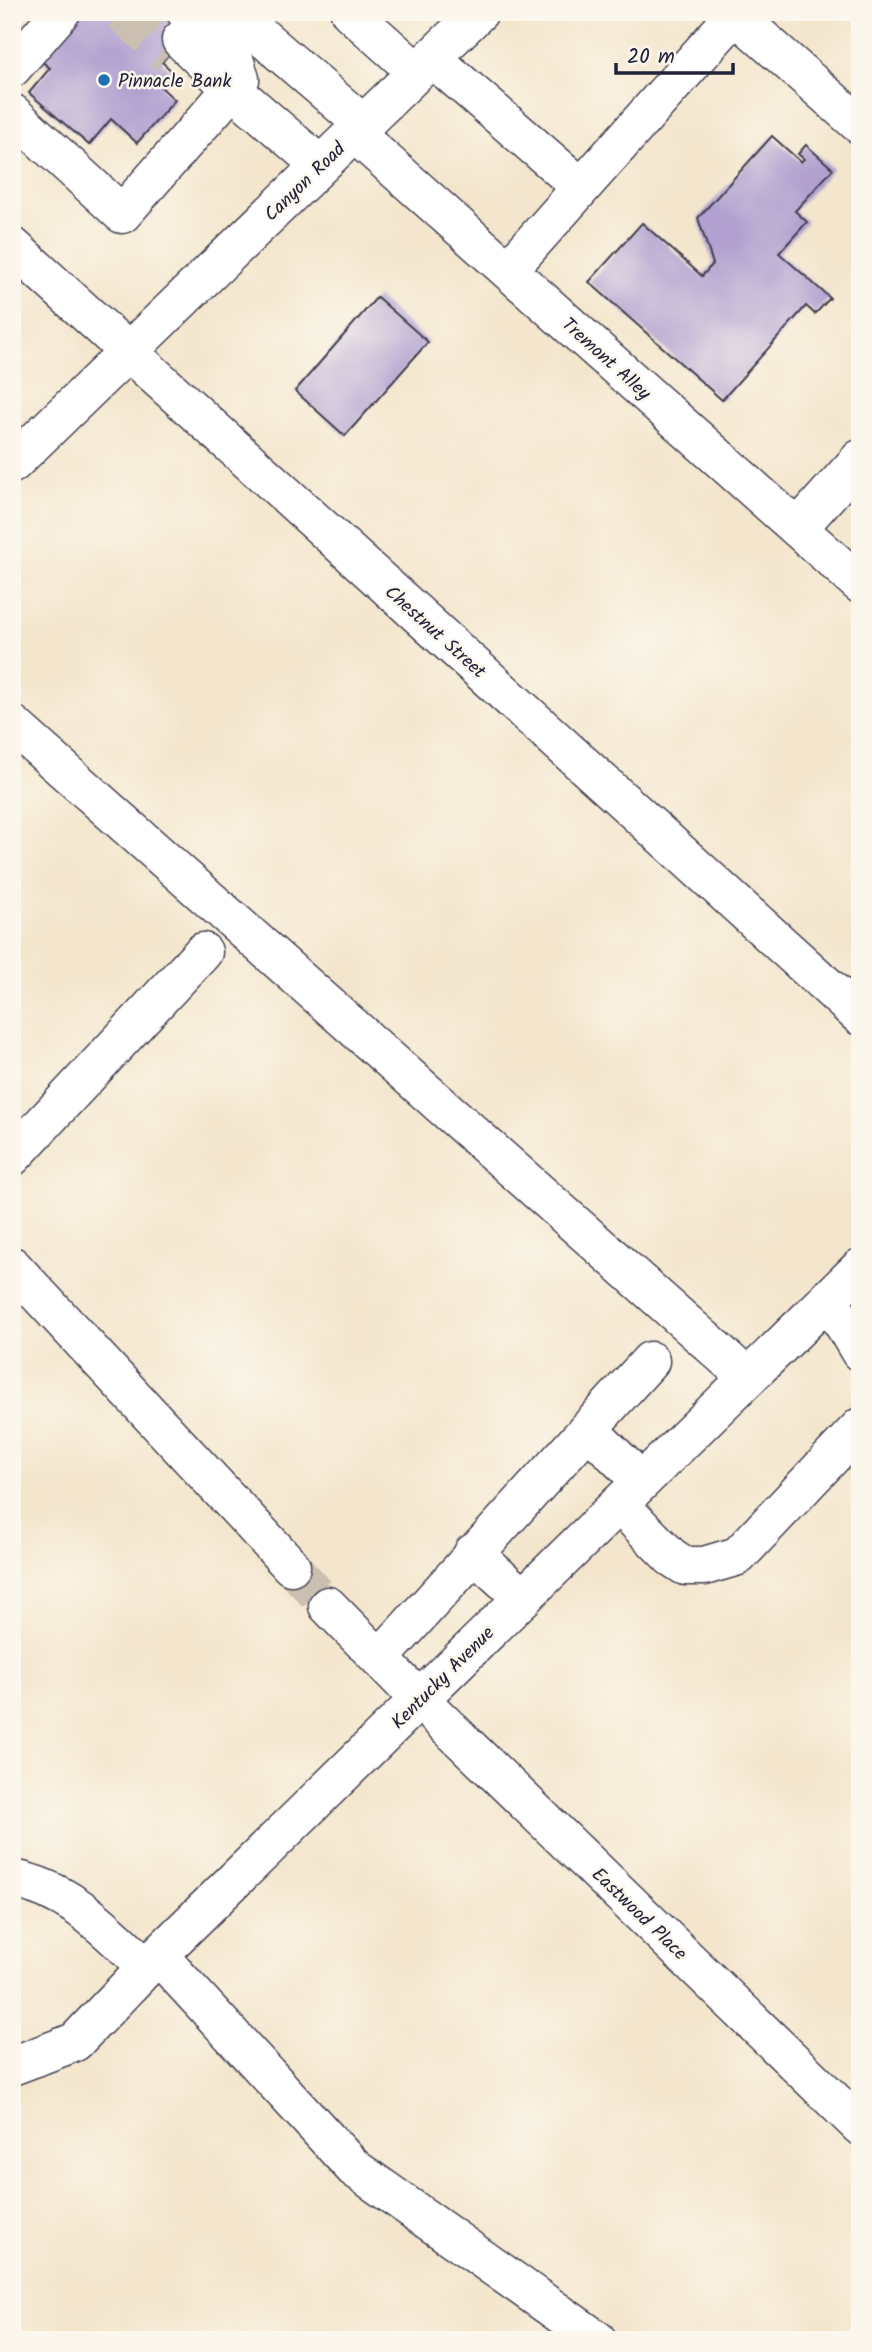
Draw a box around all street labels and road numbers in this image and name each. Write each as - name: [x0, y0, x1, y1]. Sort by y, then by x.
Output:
- street label: Canyon Road: [258, 135, 354, 229]
- street label: Tremont Alley: [554, 311, 658, 409]
- street label: Chestnut Street: [377, 579, 493, 687]
- street label: Kentucky Avenue: [385, 1619, 503, 1737]
- street label: Eastwood Place: [584, 1861, 694, 1968]

